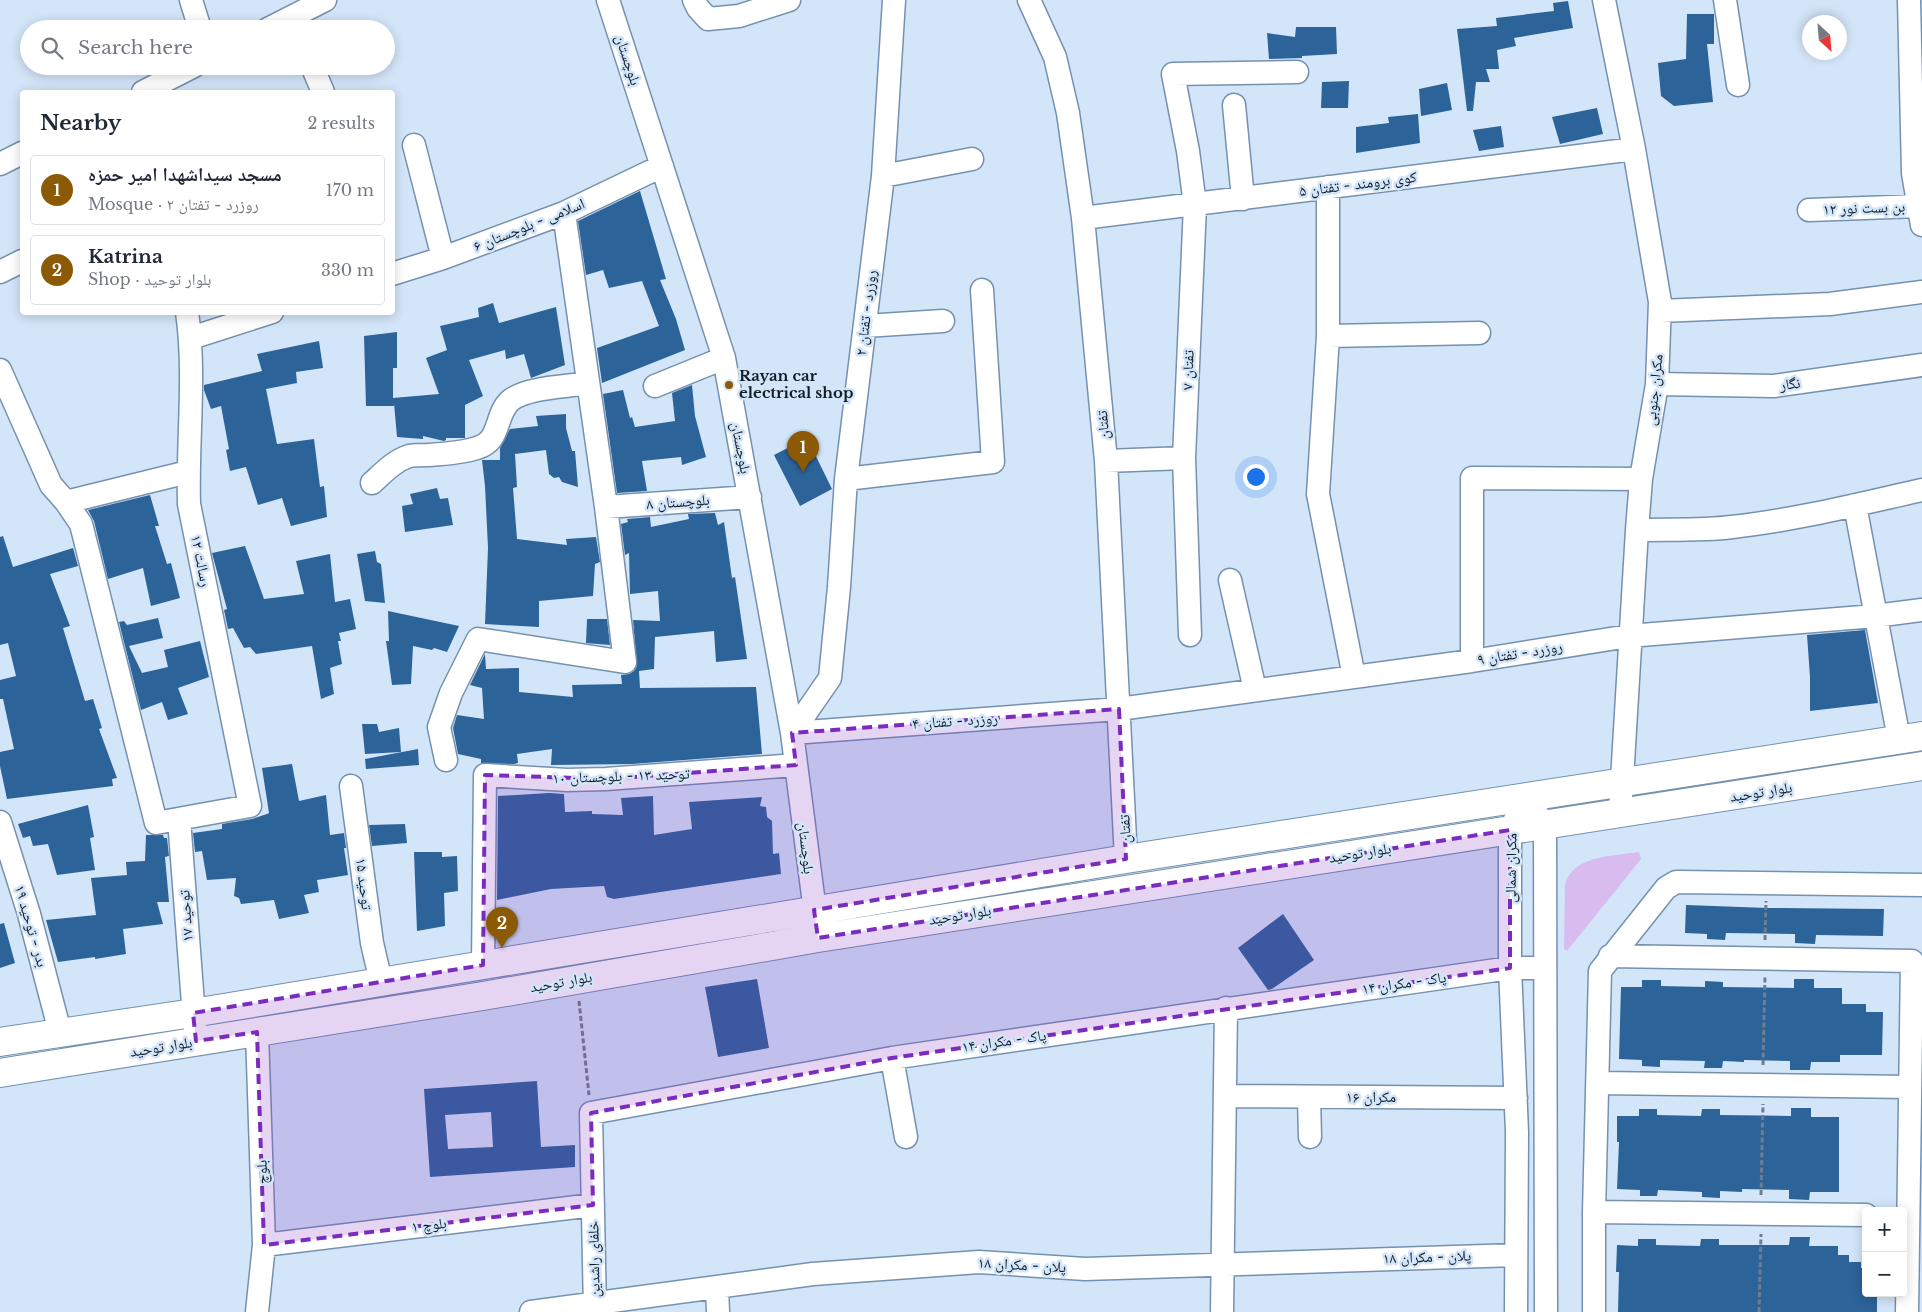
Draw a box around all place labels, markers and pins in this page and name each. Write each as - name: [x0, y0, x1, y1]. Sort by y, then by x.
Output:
- place label: Rayan car electrical shop: [739, 366, 853, 402]
- marker: Rayan car electrical shop: [723, 379, 735, 391]
- pin: 1: [787, 431, 819, 472]
- pin: 2: [486, 907, 518, 948]

